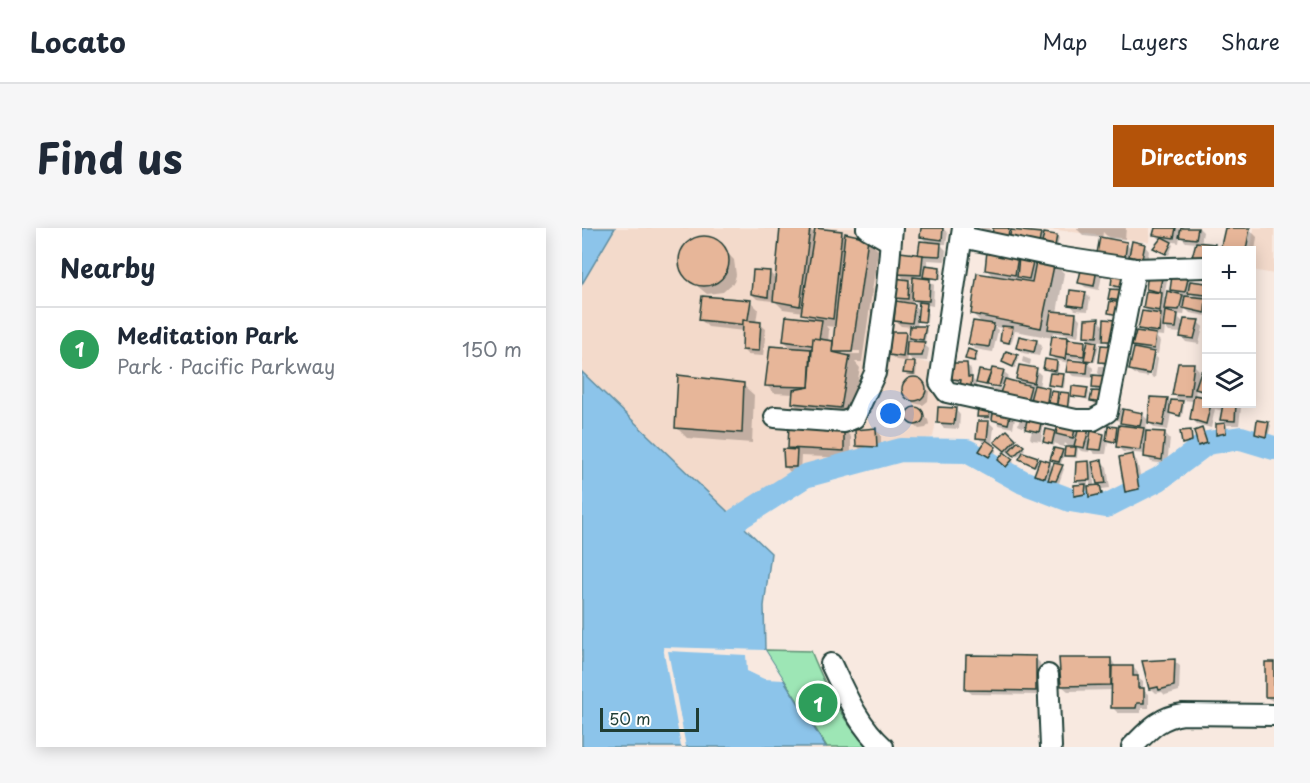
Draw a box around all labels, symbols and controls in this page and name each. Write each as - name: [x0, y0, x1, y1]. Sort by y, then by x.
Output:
- text: Locato: [30, 20, 126, 63]
- text: Map: [1043, 25, 1087, 57]
- text: Layers: [1120, 25, 1188, 57]
- text: Share: [1221, 25, 1280, 57]
- text: Find us: [36, 125, 183, 188]
- button: Directions: [1113, 125, 1274, 187]
- map controls: [1202, 246, 1256, 408]
- button: +: [1202, 246, 1256, 300]
- text: Nearby: [60, 248, 155, 287]
- button: −: [1202, 300, 1256, 354]
- text: Meditation Park: [117, 318, 299, 351]
- text: 1: [75, 334, 84, 364]
- text: 150 m: [462, 334, 522, 364]
- text: Park · Pacific Parkway: [117, 351, 335, 381]
- button: layers: [1202, 354, 1256, 408]
- your location: [876, 399, 905, 428]
- pin: 1: [798, 680, 838, 726]
- scale bar: [600, 705, 699, 732]
- text: 50 m: [609, 706, 650, 730]

